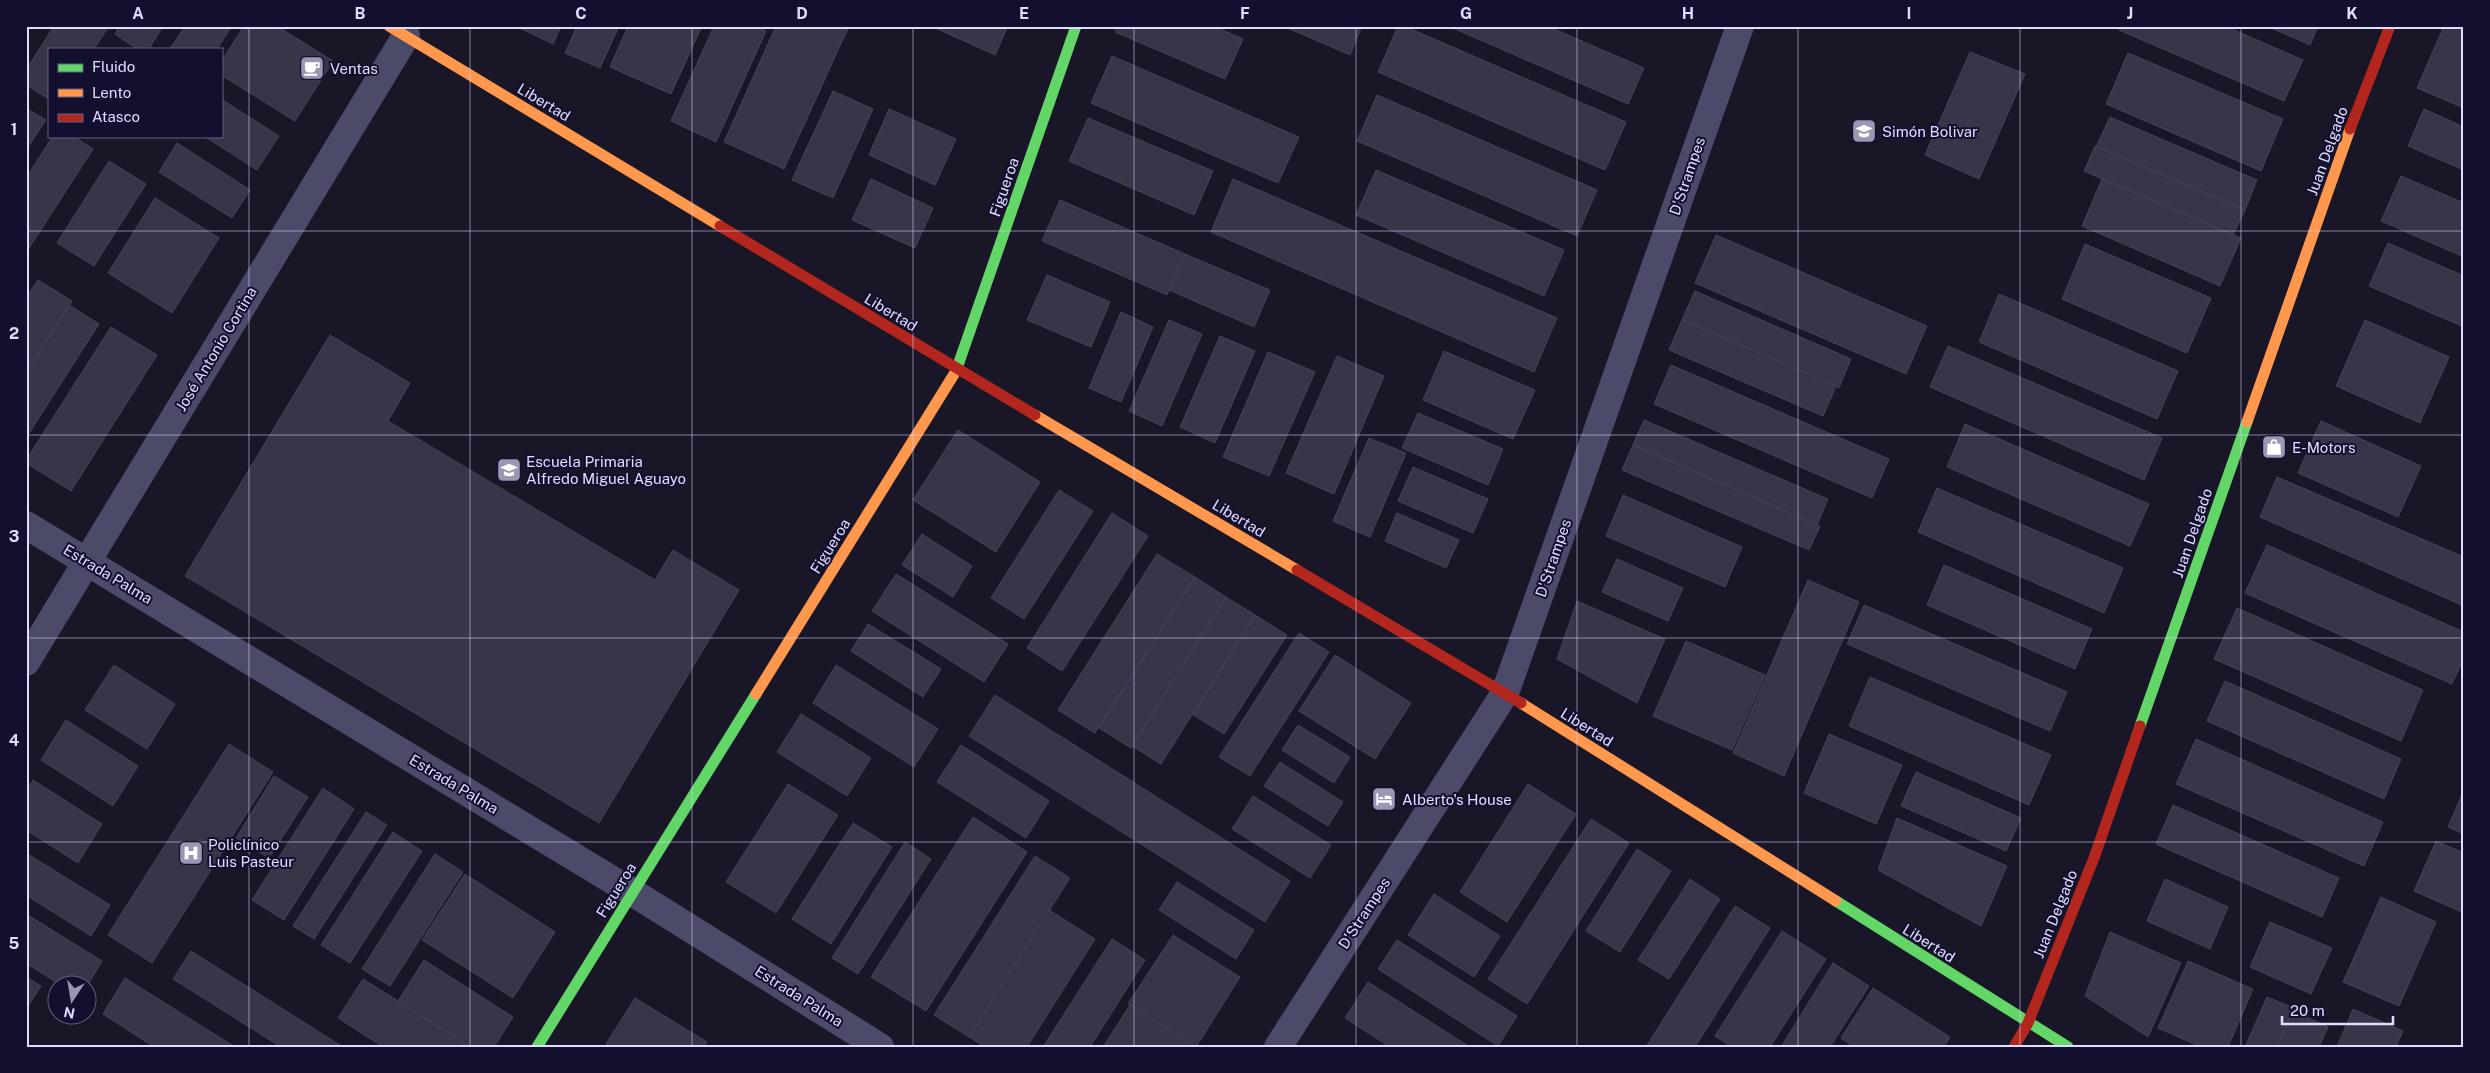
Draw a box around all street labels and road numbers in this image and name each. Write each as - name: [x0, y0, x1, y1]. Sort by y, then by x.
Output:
- street label: Libertad: [515, 80, 573, 124]
- street label: Juan Delgado: [2303, 104, 2351, 198]
- street label: D'Strampes: [1666, 135, 1708, 217]
- street label: Figueroa: [986, 155, 1022, 219]
- street label: José Antonio Cortina: [172, 284, 260, 414]
- street label: Libertad: [862, 290, 920, 334]
- street label: Juan Delgado: [2169, 486, 2215, 580]
- street label: Libertad: [1210, 496, 1268, 540]
- street label: Figueroa: [807, 515, 853, 577]
- street label: D'Strampes: [1532, 517, 1574, 599]
- street label: Estrada Palma: [61, 541, 155, 607]
- street label: Libertad: [1558, 704, 1616, 750]
- street label: Estrada Palma: [407, 751, 501, 817]
- street label: Figueroa: [593, 859, 639, 921]
- street label: Juan Delgado: [2030, 867, 2080, 961]
- street label: D'Strampes: [1335, 874, 1393, 952]
- street label: Libertad: [1900, 920, 1958, 966]
- street label: Estrada Palma: [752, 962, 846, 1030]

